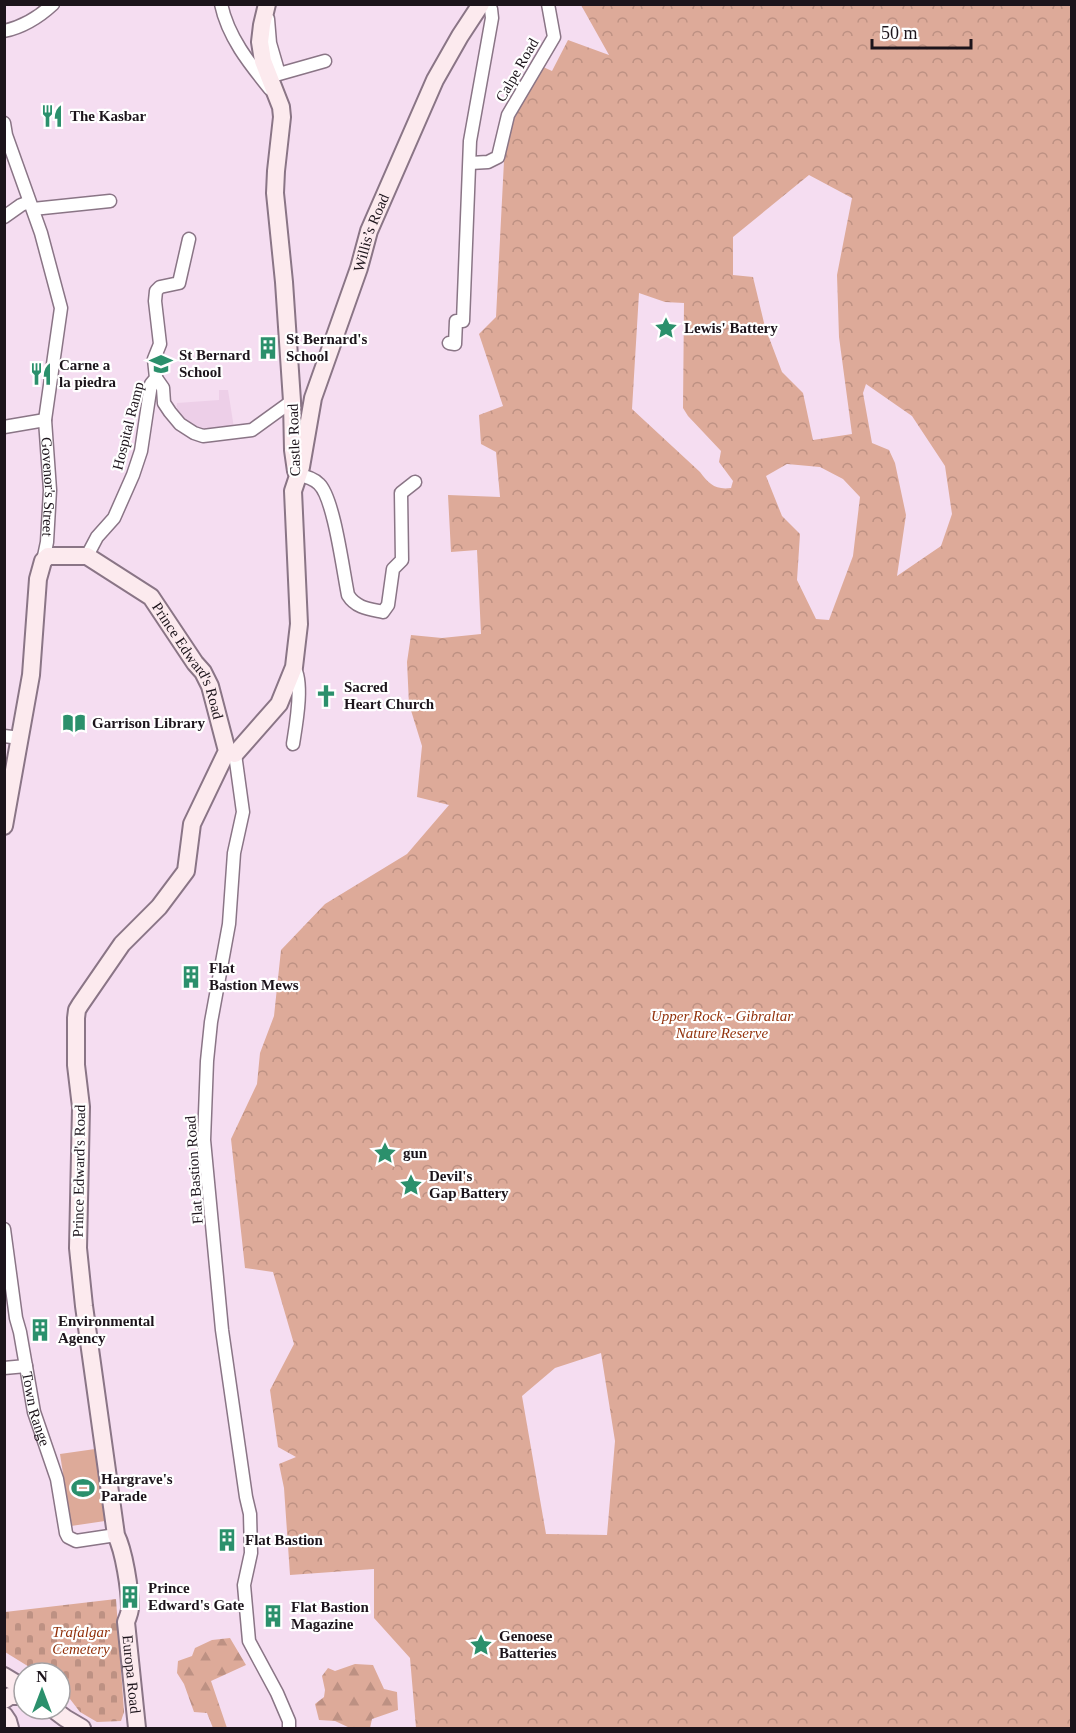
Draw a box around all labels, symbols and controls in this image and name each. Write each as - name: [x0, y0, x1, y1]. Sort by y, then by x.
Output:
- scale bar: [872, 12, 971, 50]
- text: 50 m: [881, 23, 918, 43]
- street label: Calpe Road: [492, 35, 542, 104]
- restaurant icon: The Kasbar: [39, 103, 65, 129]
- place label: The Kasbar: [70, 108, 147, 124]
- street label: Willis’s Road: [350, 191, 392, 273]
- place icon: Lewis' Battery: [653, 315, 679, 341]
- place label: Lewis' Battery: [684, 320, 778, 336]
- place label: St Bernard's School: [286, 331, 367, 364]
- building icon: St Bernard's School: [255, 335, 281, 361]
- place label: St Bernard School: [179, 347, 251, 380]
- school or university icon: St Bernard School: [148, 351, 174, 377]
- place label: Carne a la piedra: [59, 357, 117, 390]
- restaurant icon: Carne a la piedra: [28, 361, 54, 387]
- street label: Hospital Ramp: [109, 380, 147, 472]
- street label: Castle Road: [285, 403, 303, 477]
- street label: Govenor's Street: [38, 436, 58, 538]
- street label: Prince Edward's Road: [149, 599, 226, 721]
- place label: Sacred Heart Church: [344, 679, 435, 712]
- church icon: Sacred Heart Church: [313, 683, 339, 709]
- library icon: Garrison Library: [61, 710, 87, 736]
- place label: Garrison Library: [92, 715, 205, 731]
- place label: Flat Bastion Mews: [209, 960, 299, 993]
- building icon: Flat Bastion Mews: [178, 964, 204, 990]
- park label: Upper Rock - Gibraltar Nature Reserve: [651, 1008, 793, 1041]
- street label: Prince Edward's Road: [70, 1104, 88, 1237]
- street label: Flat Bastion Road: [182, 1115, 206, 1225]
- place icon: gun: [372, 1140, 398, 1166]
- place label: gun: [403, 1145, 428, 1161]
- place label: Devil's Gap Battery: [429, 1168, 509, 1201]
- place icon: Devil's Gap Battery: [398, 1172, 424, 1198]
- place label: Environmental Agency: [58, 1313, 154, 1346]
- building icon: Environmental Agency: [27, 1317, 53, 1343]
- street label: Town Range: [19, 1371, 53, 1448]
- place label: Hargrave's Parade: [101, 1471, 173, 1504]
- sports icon: Hargrave's Parade: [70, 1475, 96, 1501]
- building icon: Flat Bastion: [214, 1527, 240, 1553]
- place label: Flat Bastion: [245, 1532, 324, 1548]
- place label: Prince Edward's Gate: [148, 1580, 245, 1613]
- building icon: Prince Edward's Gate: [117, 1584, 143, 1610]
- place label: Flat Bastion Magazine: [291, 1599, 370, 1632]
- building icon: Flat Bastion Magazine: [260, 1603, 286, 1629]
- park label: Trafalgar Cemetery: [52, 1624, 110, 1657]
- place label: Genoese Batteries: [499, 1628, 557, 1661]
- place icon: Genoese Batteries: [468, 1632, 494, 1658]
- street label: Europa Road: [119, 1634, 144, 1715]
- north arrow: [12, 1661, 72, 1721]
- text: N: [36, 1668, 48, 1685]

